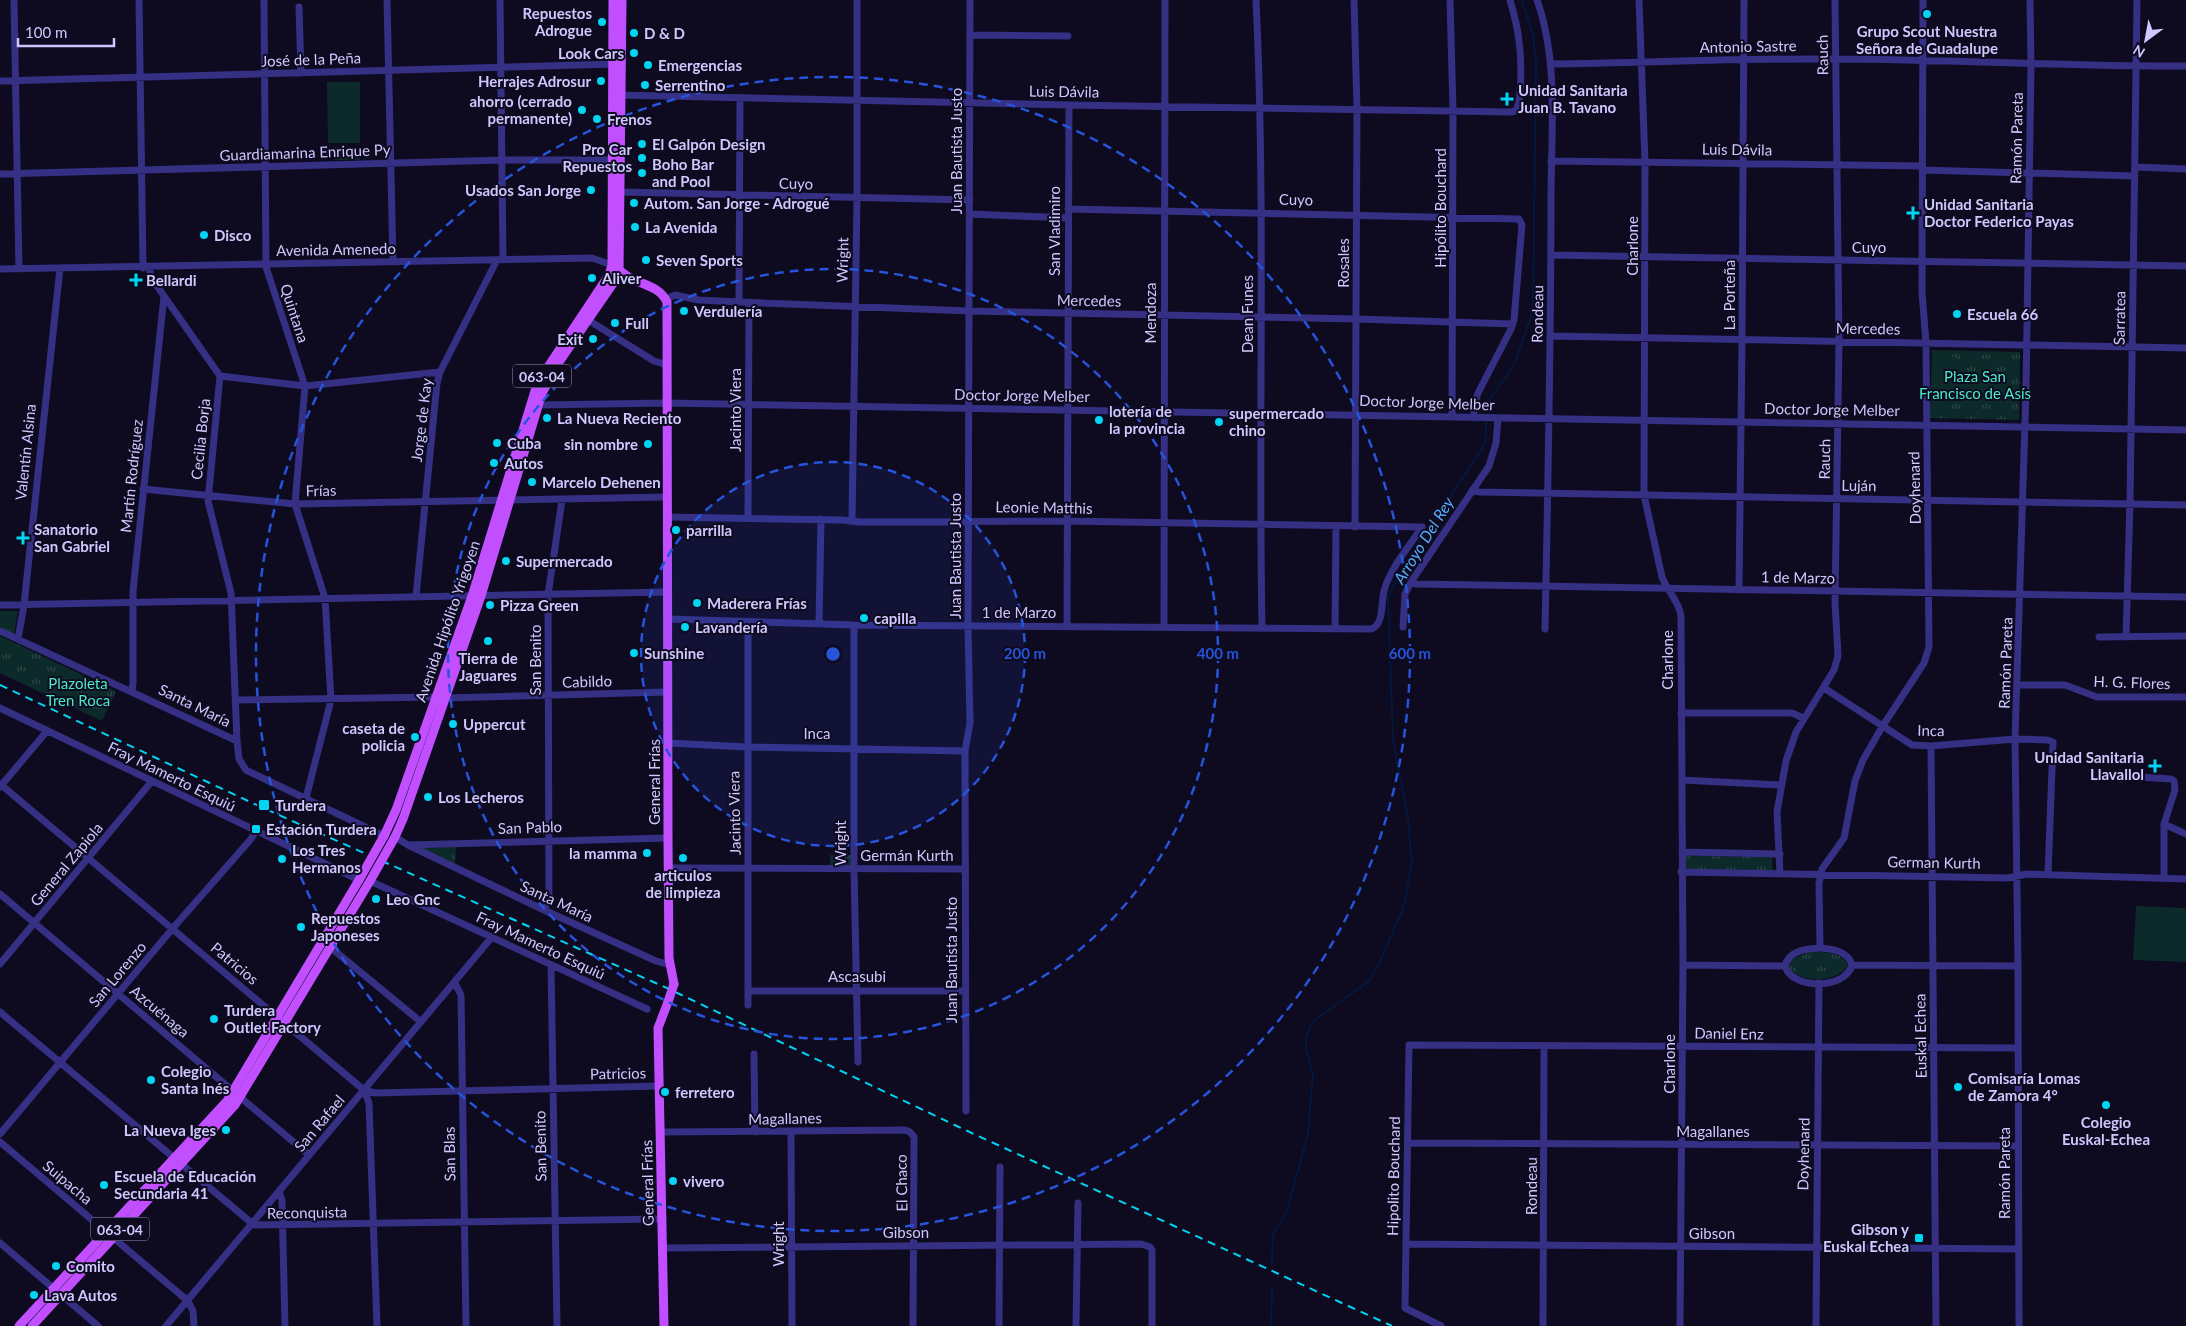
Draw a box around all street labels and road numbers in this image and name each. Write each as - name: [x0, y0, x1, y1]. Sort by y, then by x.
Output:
- street label: Rauch: [1813, 35, 1831, 75]
- street label: Antonio Sastre: [1699, 36, 1797, 56]
- street label: José de la Peña: [261, 48, 361, 70]
- street label: Luis Dávila: [1029, 81, 1099, 101]
- street label: Juan Bautista Justo: [947, 88, 965, 214]
- street label: Ramón Pareta: [2006, 92, 2026, 184]
- street label: Luis Dávila: [1702, 139, 1772, 159]
- street label: Guardiamarina Enrique Py: [219, 140, 391, 164]
- street label: Hipólito Bouchard: [1431, 148, 1449, 268]
- street label: Cuyo: [779, 174, 813, 192]
- street label: San Vladimiro: [1045, 186, 1063, 276]
- street label: Cuyo: [1279, 190, 1313, 208]
- street label: Charlone: [1623, 216, 1641, 276]
- street label: Wright: [833, 237, 851, 283]
- street label: Rosales: [1334, 238, 1352, 288]
- street label: Cuyo: [1852, 238, 1886, 256]
- street label: Avenida Amenedo: [276, 239, 396, 259]
- street label: La Porteña: [1720, 260, 1738, 330]
- street label: Dean Funes: [1238, 275, 1256, 353]
- street label: Quintana: [277, 281, 313, 345]
- street label: Mendoza: [1141, 283, 1159, 343]
- street label: Rondeau: [1527, 285, 1547, 343]
- street label: Mercedes: [1057, 290, 1121, 310]
- street label: Sarratea: [2110, 291, 2128, 345]
- street label: Mercedes: [1836, 318, 1900, 338]
- road number: 063-04: [513, 364, 571, 388]
- street label: Jacinto Viera: [726, 368, 744, 452]
- street label: Jorge de Kay: [407, 377, 435, 463]
- street label: Doctor Jorge Melber: [954, 385, 1090, 405]
- street label: Doctor Jorge Melber: [1359, 391, 1496, 413]
- street label: Cecilia Borja: [187, 397, 213, 481]
- street label: Doctor Jorge Melber: [1764, 399, 1900, 419]
- street label: Valentín Alsina: [11, 403, 39, 501]
- street label: Martín Rodríguez: [116, 418, 146, 534]
- street label: Rauch: [1815, 439, 1833, 479]
- street label: Doyhenard: [1904, 451, 1924, 525]
- street label: Luján: [1841, 476, 1877, 494]
- street label: Frías: [305, 481, 337, 499]
- street label: Juan Bautista Justo: [946, 493, 964, 619]
- street label: Leonie Matthis: [995, 497, 1093, 517]
- street label: Avenida Hipólito Yrigoyen: [411, 538, 483, 704]
- street label: 1 de Marzo: [1761, 567, 1835, 587]
- street label: 1 de Marzo: [982, 603, 1056, 621]
- street label: Ramón Pareta: [1994, 617, 2016, 709]
- street label: San Benito: [526, 624, 544, 696]
- street label: Charlone: [1658, 630, 1676, 690]
- street label: Cabildo: [562, 671, 612, 691]
- street label: H. G. Flores: [2093, 672, 2171, 692]
- street label: Santa María: [156, 680, 234, 730]
- street label: Inca: [1917, 721, 1945, 739]
- street label: Inca: [803, 724, 831, 742]
- street label: Fray Mamerto Esquiú: [105, 737, 239, 815]
- street label: General Frías: [645, 739, 663, 825]
- street label: Jacinto Viera: [724, 771, 744, 855]
- street label: San Pablo: [498, 817, 562, 837]
- street label: General Zapiola: [26, 819, 106, 909]
- street label: Wright: [831, 820, 849, 866]
- street label: Germán Kurth: [860, 846, 954, 864]
- street label: German Kurth: [1887, 852, 1981, 872]
- street label: Santa María: [518, 876, 596, 926]
- street label: Juan Bautista Justo: [942, 897, 960, 1023]
- street label: Fray Mamerto Esquiú: [474, 907, 608, 983]
- street label: San Lorenzo: [84, 938, 150, 1010]
- street label: Patricios: [208, 938, 262, 988]
- street label: Ascasubi: [828, 967, 886, 985]
- street label: Azcuénaga: [127, 981, 193, 1041]
- street label: Euskal Echea: [1910, 993, 1930, 1079]
- street label: Daniel Enz: [1694, 1023, 1764, 1043]
- street label: Charlone: [1660, 1034, 1678, 1094]
- street label: Patricios: [590, 1064, 646, 1082]
- street label: San Rafael: [290, 1091, 348, 1155]
- street label: Magallanes: [748, 1108, 822, 1128]
- street label: San Benito: [530, 1110, 550, 1182]
- street label: Hipolito Bouchard: [1383, 1116, 1403, 1236]
- street label: Doyhenard: [1793, 1117, 1813, 1191]
- street label: Magallanes: [1676, 1122, 1750, 1140]
- street label: San Blas: [440, 1126, 458, 1182]
- street label: Ramón Pareta: [1995, 1127, 2013, 1219]
- street label: General Frías: [637, 1140, 657, 1226]
- street label: El Chaco: [892, 1154, 910, 1212]
- street label: Suipacha: [40, 1156, 96, 1208]
- street label: Rondeau: [1522, 1157, 1540, 1215]
- street label: Reconquista: [267, 1202, 347, 1222]
- road number: 063-04: [91, 1218, 149, 1240]
- street label: Wright: [769, 1221, 787, 1267]
- street label: Gibson: [883, 1223, 929, 1241]
- street label: Gibson: [1689, 1224, 1735, 1242]

